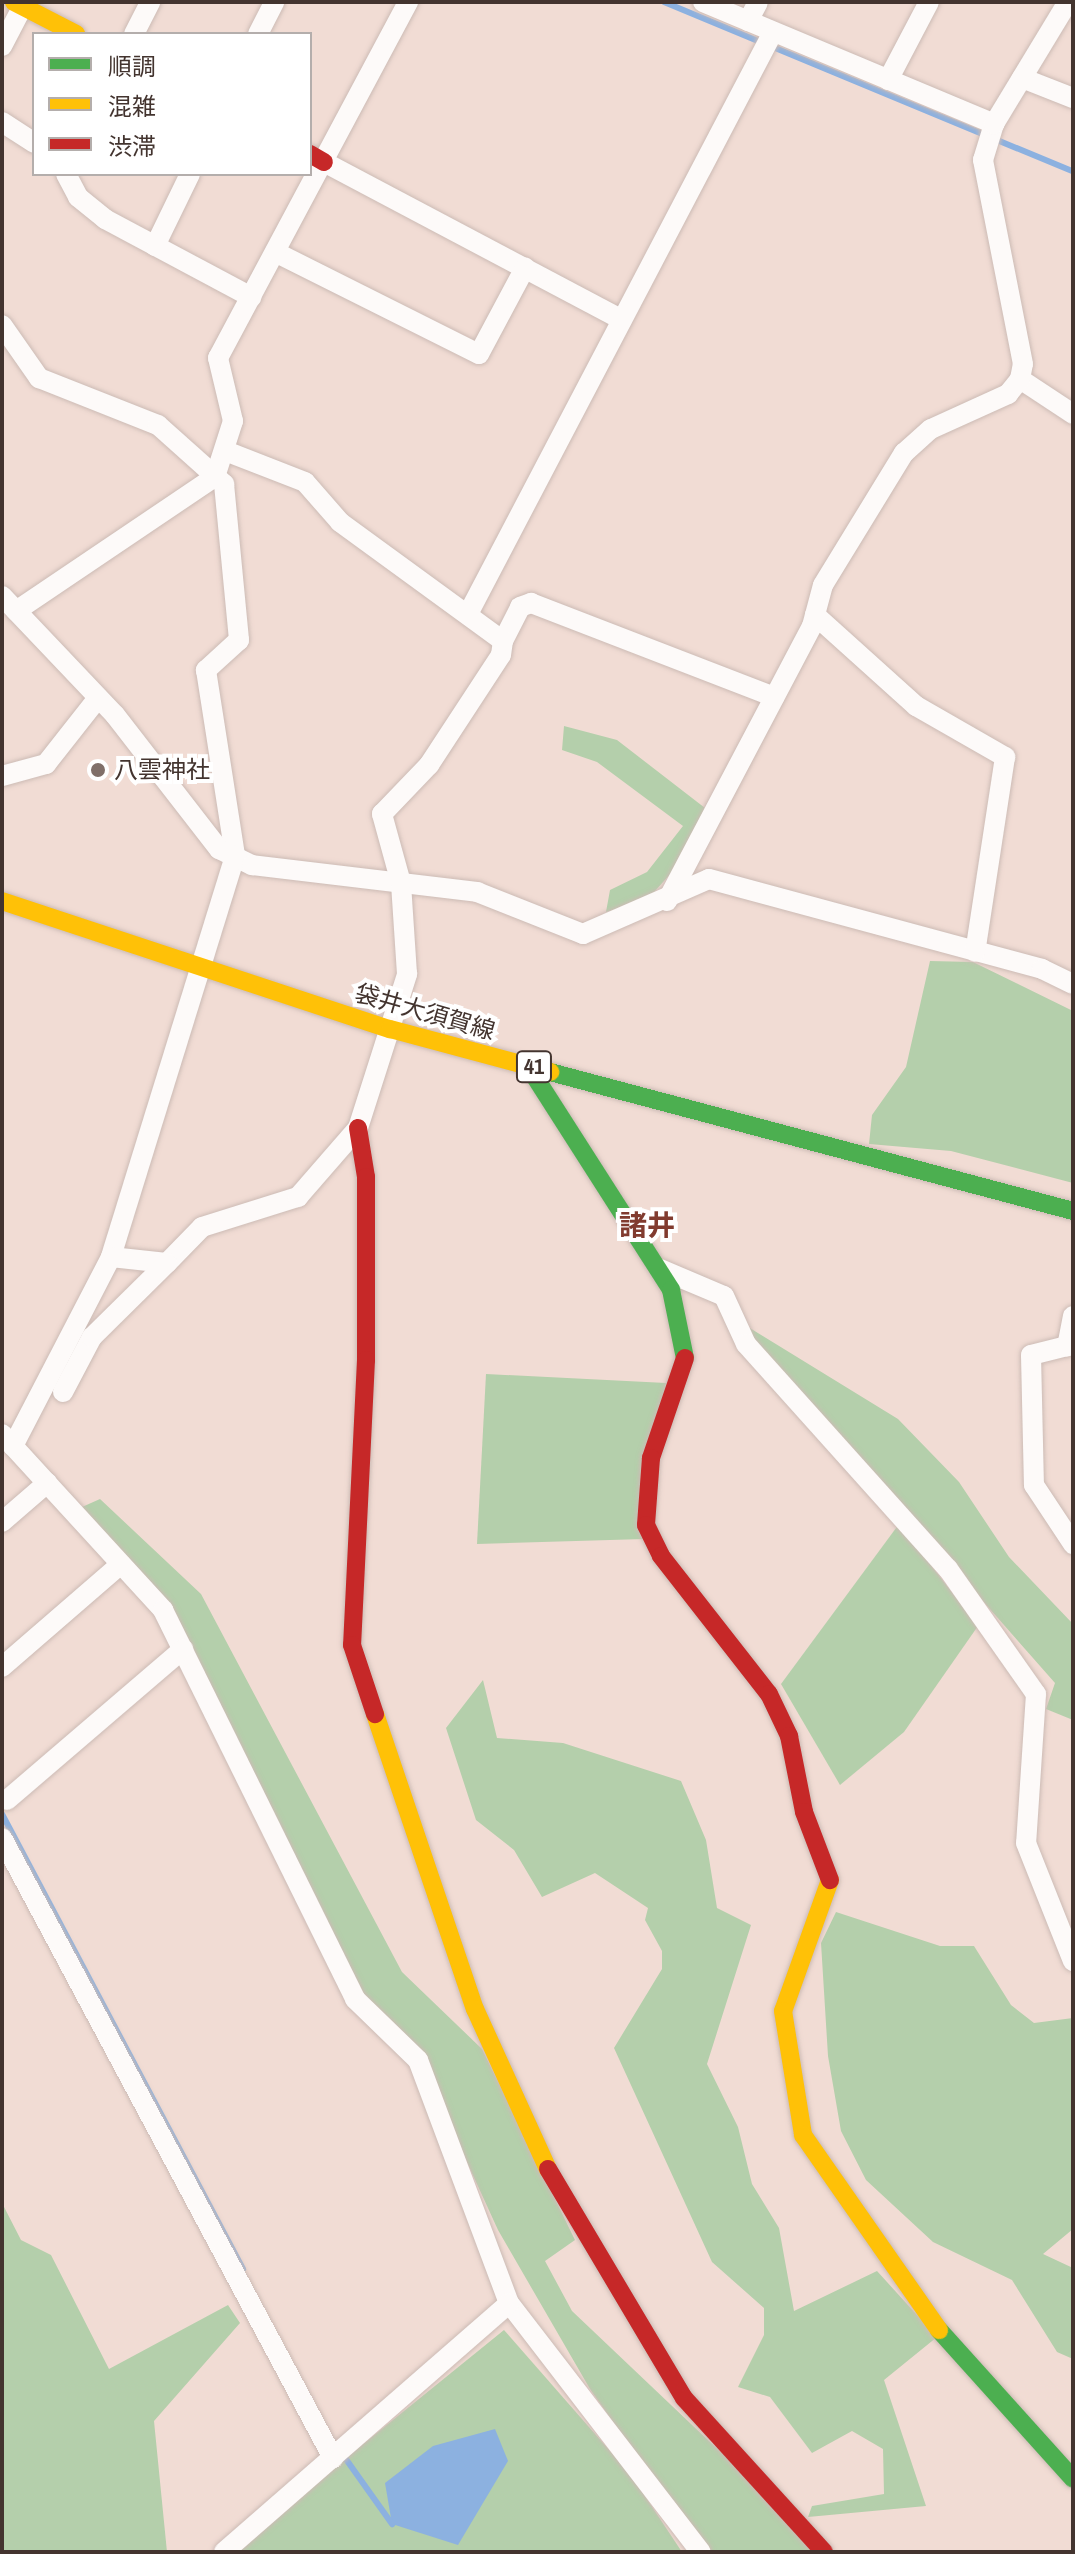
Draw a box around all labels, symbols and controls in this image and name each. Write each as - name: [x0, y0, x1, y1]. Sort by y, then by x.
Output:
- legend: [32, 32, 312, 176]
- text: 順調: [108, 50, 156, 82]
- text: 混雑: [108, 90, 156, 122]
- text: 渋滞: [108, 130, 156, 162]
- place label: 八雲神社: [114, 756, 210, 784]
- marker: 八雲神社: [89, 761, 107, 779]
- street label: 袋井大須賀線: [352, 978, 498, 1046]
- road number: 41: [514, 1049, 554, 1085]
- district label: 諸井: [619, 1208, 675, 1242]

